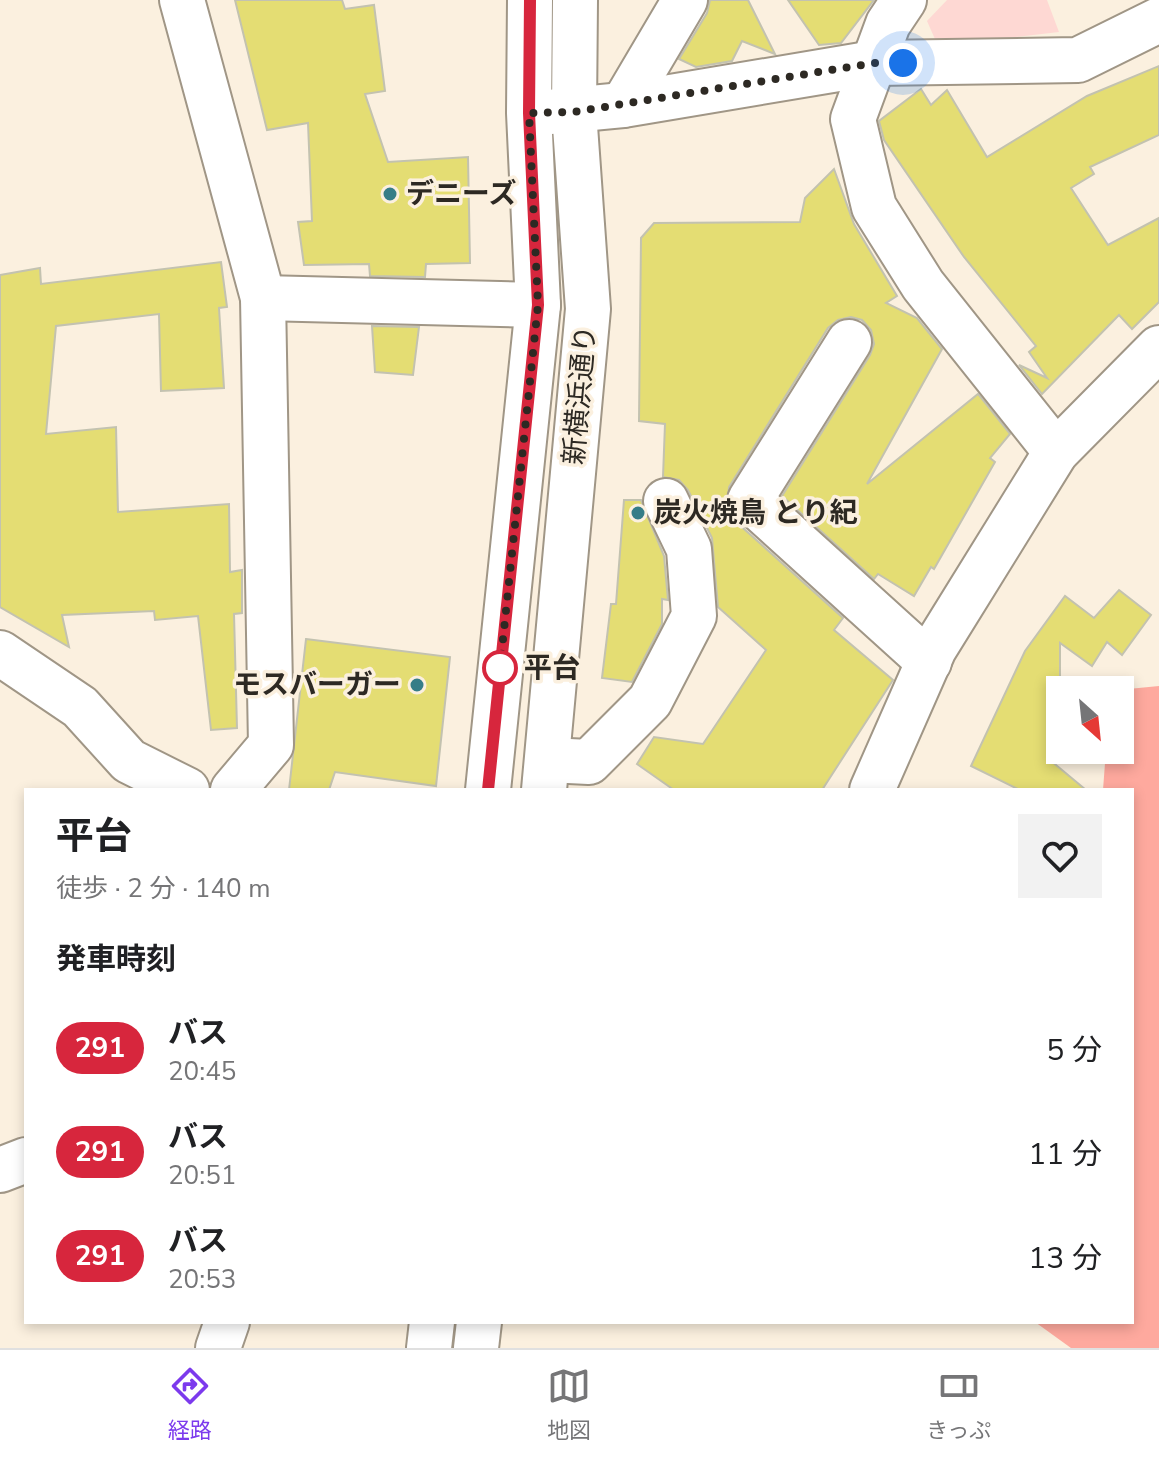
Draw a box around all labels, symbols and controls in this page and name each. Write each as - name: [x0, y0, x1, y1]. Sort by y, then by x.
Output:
- your location: [883, 43, 923, 83]
- place label: デニーズ: [406, 175, 517, 213]
- marker: デニーズ: [381, 185, 399, 203]
- street label: 新横浜通り: [555, 324, 605, 466]
- place label: 炭火焼鳥 とり紀: [654, 494, 858, 532]
- marker: 炭火焼鳥 とり紀: [629, 504, 647, 522]
- place label: 平台: [524, 649, 580, 687]
- marker: 平台: [483, 651, 517, 685]
- place label: モスバーガー: [233, 666, 401, 704]
- marker: モスバーガー: [408, 676, 426, 694]
- north arrow: [1046, 676, 1134, 764]
- map controls: [1046, 676, 1134, 764]
- text: 平台: [56, 811, 132, 862]
- button: heart: [1018, 814, 1102, 898]
- text: 徒歩 · 2 分 · 140 m: [56, 871, 271, 906]
- text: 発車時刻: [56, 939, 176, 980]
- text: バス: [168, 1013, 228, 1054]
- text: 291: [75, 1029, 125, 1067]
- text: 5 分: [1046, 1030, 1102, 1071]
- text: 20:45: [168, 1054, 236, 1089]
- text: バス: [168, 1117, 228, 1158]
- text: 291: [75, 1133, 125, 1171]
- text: 11 分: [1028, 1134, 1102, 1175]
- text: 20:51: [168, 1158, 236, 1193]
- text: バス: [168, 1221, 228, 1262]
- text: 291: [75, 1237, 125, 1275]
- text: 13 分: [1028, 1238, 1102, 1279]
- text: 20:53: [168, 1262, 236, 1297]
- tab: 経路: [168, 1364, 212, 1446]
- tab: 地図: [547, 1364, 591, 1446]
- tab: きっぷ: [926, 1364, 991, 1446]

